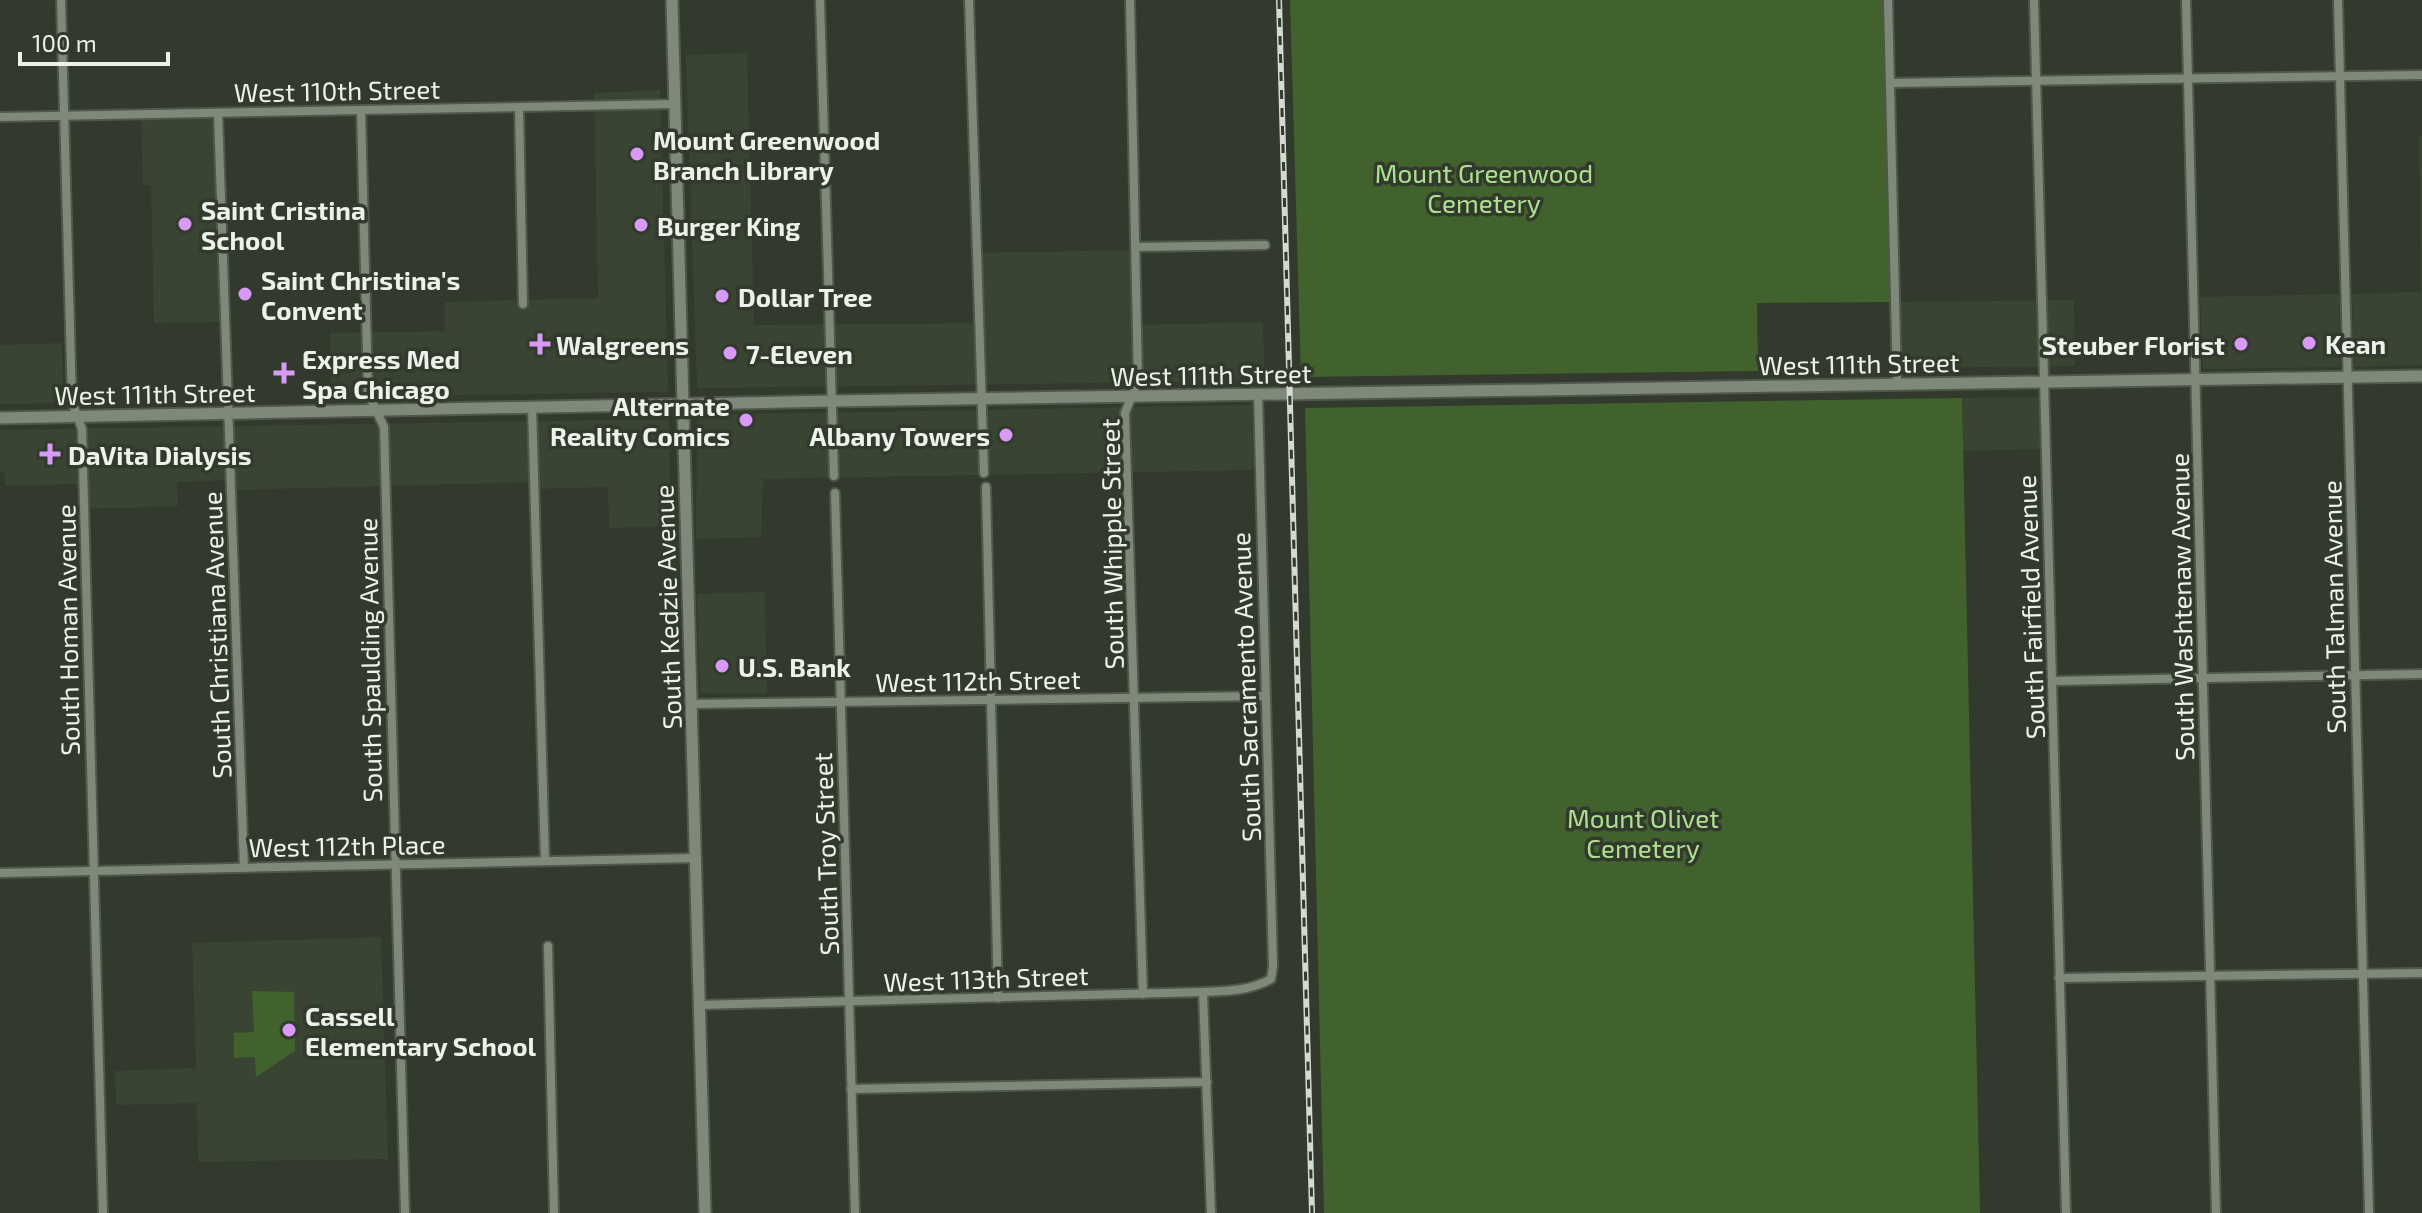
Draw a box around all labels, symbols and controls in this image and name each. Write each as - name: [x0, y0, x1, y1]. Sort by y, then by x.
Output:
- scale bar: [20, 16, 168, 66]
- text: 100 m: [32, 28, 97, 57]
- street label: West 110th Street: [233, 73, 441, 107]
- place label: Mount Greenwood Branch Library: [653, 124, 880, 186]
- marker: Mount Greenwood Branch Library: [628, 145, 646, 163]
- park label: Mount Greenwood Cemetery: [1375, 157, 1593, 218]
- place label: Saint Cristina School: [201, 194, 366, 255]
- place label: Burger King: [657, 210, 800, 241]
- marker: Saint Cristina School: [176, 215, 194, 233]
- marker: Burger King: [632, 216, 650, 234]
- place label: Saint Christina's Convent: [261, 264, 460, 325]
- place label: Dollar Tree: [738, 281, 873, 312]
- marker: Saint Christina's Convent: [236, 285, 254, 303]
- marker: Dollar Tree: [713, 287, 731, 305]
- place label: Kean: [2325, 328, 2386, 359]
- place label: Walgreens: [556, 329, 689, 360]
- place label: Steuber Florist: [2042, 329, 2225, 360]
- marker: Kean: [2300, 334, 2318, 352]
- marker: Walgreens: [531, 335, 549, 353]
- marker: Steuber Florist: [2232, 335, 2250, 353]
- place label: 7-Eleven: [746, 338, 853, 369]
- place label: Express Med Spa Chicago: [302, 343, 460, 404]
- marker: 7-Eleven: [721, 344, 739, 362]
- street label: West 111th Street: [1758, 346, 1960, 380]
- street label: West 111th Street: [1110, 357, 1312, 391]
- marker: Express Med Spa Chicago: [273, 362, 295, 384]
- street label: West 111th Street: [54, 376, 256, 410]
- place label: Alternate Reality Comics: [550, 390, 730, 452]
- marker: Alternate Reality Comics: [737, 411, 755, 429]
- street label: South Whipple Street: [1093, 418, 1129, 670]
- place label: Albany Towers: [810, 420, 990, 452]
- marker: Albany Towers: [997, 426, 1015, 444]
- place label: DaVita Dialysis: [68, 439, 252, 471]
- marker: DaVita Dialysis: [39, 443, 61, 465]
- street label: South Washtenaw Avenue: [2163, 453, 2199, 761]
- street label: South Fairfield Avenue: [2010, 474, 2050, 740]
- street label: South Talman Avenue: [2315, 480, 2351, 734]
- street label: South Kedzie Avenue: [647, 484, 687, 730]
- street label: South Christiana Avenue: [195, 491, 237, 779]
- street label: South Homan Avenue: [49, 504, 85, 756]
- street label: South Spaulding Avenue: [351, 517, 387, 803]
- street label: South Sacramento Avenue: [1224, 532, 1266, 842]
- place label: U.S. Bank: [738, 651, 851, 682]
- marker: U.S. Bank: [713, 657, 731, 675]
- street label: West 112th Street: [875, 663, 1081, 697]
- street label: South Troy Street: [806, 752, 844, 956]
- park label: Mount Olivet Cemetery: [1567, 802, 1719, 863]
- street label: West 112th Place: [248, 828, 446, 862]
- street label: West 113th Street: [883, 959, 1089, 997]
- place label: Cassell Elementary School: [305, 1000, 537, 1062]
- marker: Cassell Elementary School: [280, 1021, 298, 1039]

